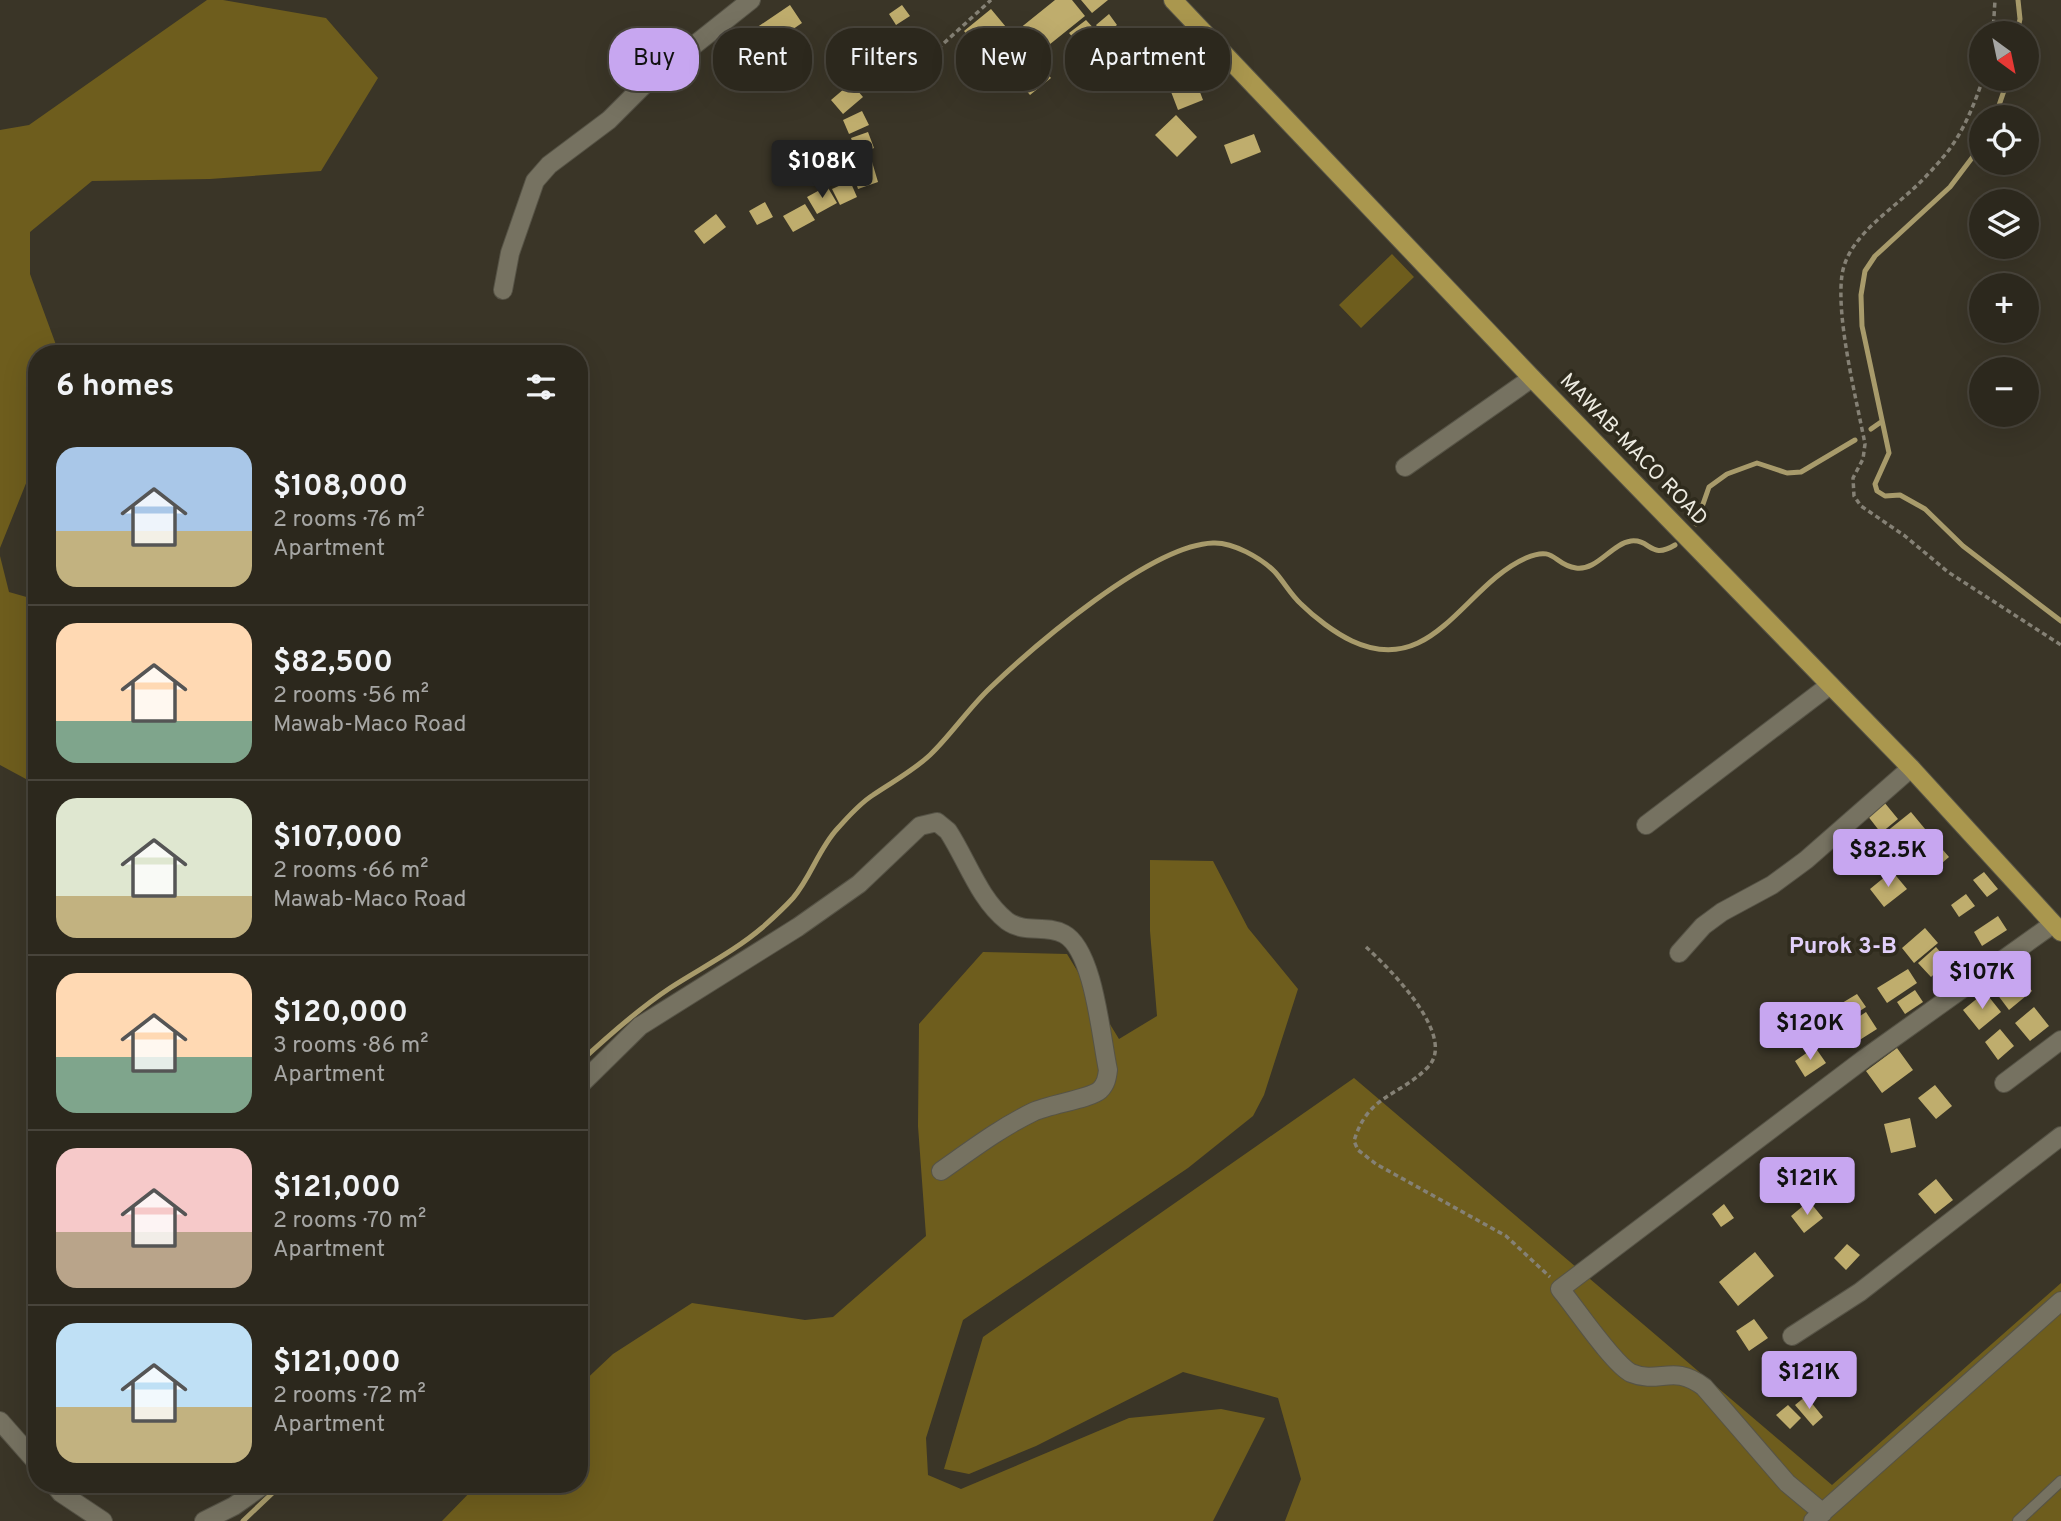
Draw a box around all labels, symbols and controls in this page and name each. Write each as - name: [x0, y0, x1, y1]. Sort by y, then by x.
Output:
- north arrow: [1969, 21, 2039, 91]
- map controls: [1969, 21, 2039, 427]
- chip: Buy: [609, 28, 699, 91]
- chip: Rent: [713, 28, 812, 91]
- chip: Filters: [826, 28, 942, 91]
- chip: New: [956, 28, 1051, 91]
- chip: Apartment: [1065, 28, 1230, 91]
- button: locate: [1969, 105, 2039, 175]
- pin: $108K: [773, 140, 871, 200]
- text: $108K: [788, 148, 856, 177]
- button: layers: [1969, 189, 2039, 259]
- button: +: [1969, 273, 2039, 343]
- button: −: [1969, 357, 2039, 427]
- icon: filters: [522, 368, 560, 406]
- street label: MAWAB-MACO ROAD: [1553, 368, 1713, 532]
- text: 6 homes: [56, 369, 174, 406]
- text: $108,000: [273, 469, 408, 506]
- icon: home: [112, 475, 196, 559]
- text: 2 rooms · 76 m²: [273, 506, 425, 535]
- text: Apartment: [273, 535, 385, 564]
- text: $82,500: [273, 645, 393, 682]
- icon: home: [112, 651, 196, 735]
- text: 2 rooms · 56 m²: [273, 682, 429, 711]
- text: Mawab-Maco Road: [273, 711, 466, 740]
- text: $107,000: [273, 820, 403, 857]
- icon: home: [112, 826, 196, 910]
- pin: $82.5K: [1831, 830, 1945, 889]
- text: $82.5K: [1849, 837, 1927, 866]
- text: 2 rooms · 66 m²: [273, 857, 429, 886]
- text: Mawab-Maco Road: [273, 886, 466, 915]
- district label: Purok 3-B: [1789, 933, 1897, 962]
- pin: $107K: [1933, 951, 2031, 1011]
- text: $107K: [1949, 959, 2015, 988]
- text: $120,000: [273, 995, 408, 1032]
- icon: home: [112, 1001, 196, 1085]
- pin: $120K: [1761, 1002, 1859, 1062]
- text: $120K: [1776, 1010, 1844, 1039]
- text: 3 rooms · 86 m²: [273, 1032, 429, 1061]
- text: Apartment: [273, 1061, 385, 1090]
- pin: $121K: [1758, 1158, 1856, 1217]
- text: $121K: [1776, 1165, 1838, 1194]
- text: $121,000: [273, 1170, 401, 1207]
- icon: home: [112, 1176, 196, 1260]
- text: 2 rooms · 70 m²: [273, 1207, 426, 1236]
- text: Apartment: [273, 1236, 385, 1265]
- text: $121,000: [273, 1345, 401, 1382]
- icon: home: [112, 1351, 196, 1435]
- pin: $121K: [1760, 1352, 1858, 1411]
- text: $121K: [1778, 1359, 1840, 1388]
- text: 2 rooms · 72 m²: [273, 1382, 426, 1411]
- text: Apartment: [273, 1411, 385, 1440]

